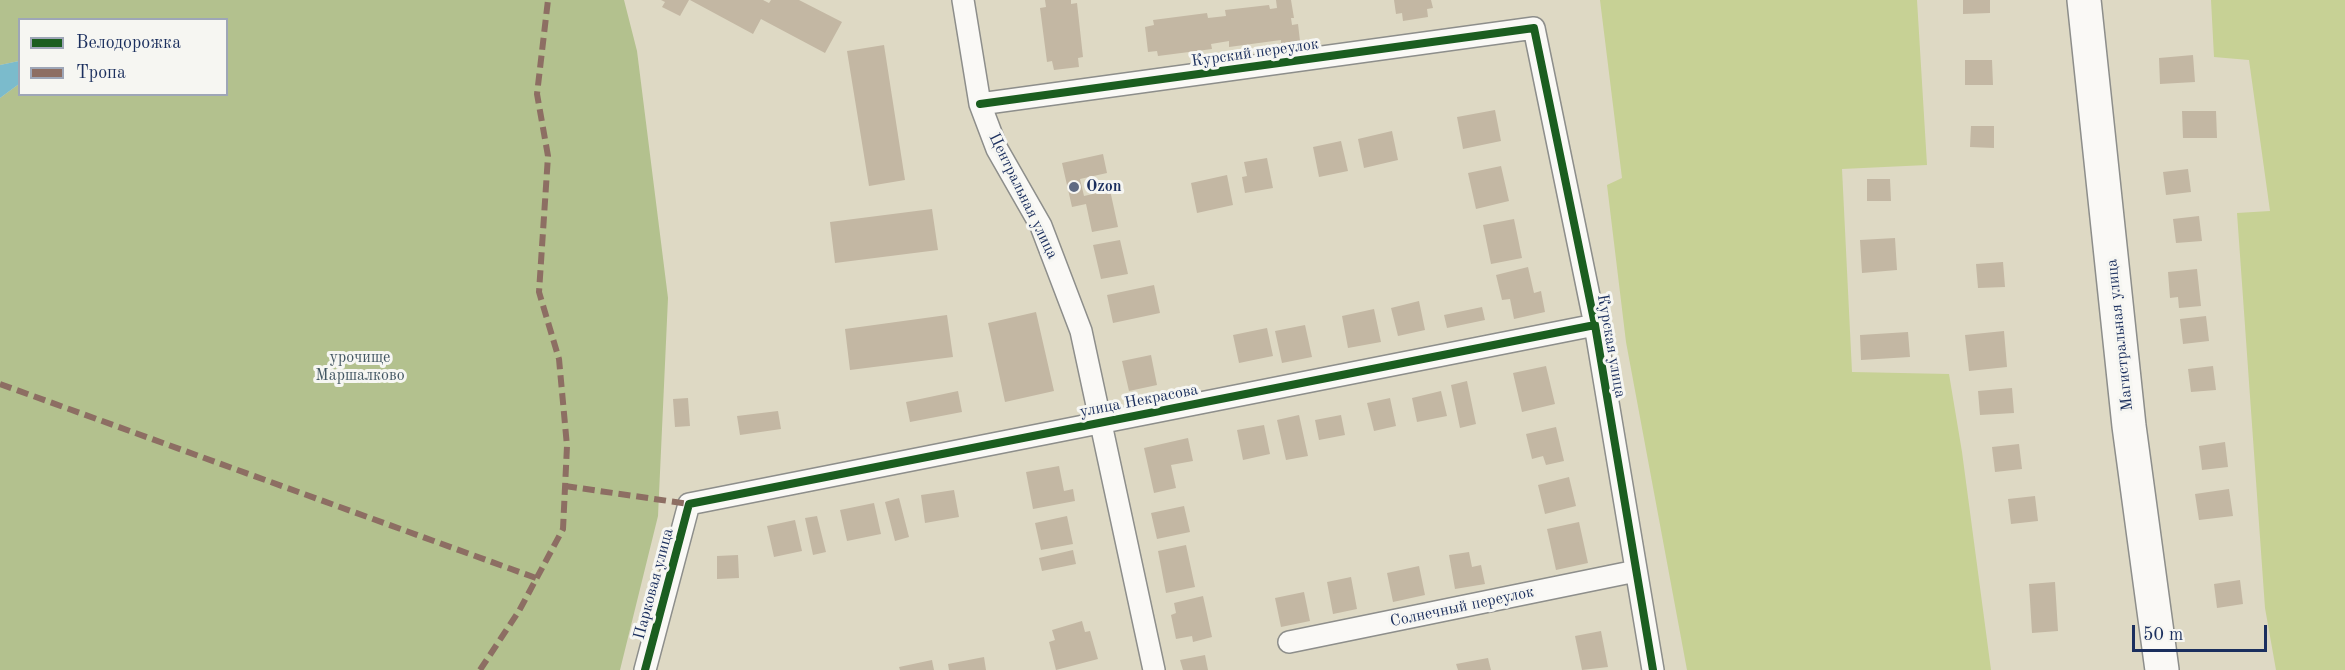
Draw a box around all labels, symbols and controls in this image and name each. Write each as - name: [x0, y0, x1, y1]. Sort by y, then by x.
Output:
- legend: [18, 18, 228, 96]
- text: Велодорожка: [76, 34, 181, 52]
- street label: Курский переулок: [1190, 35, 1320, 71]
- text: Тропа: [76, 64, 126, 82]
- street label: Центральная улица: [984, 130, 1062, 262]
- place label: Ozon: [1086, 177, 1122, 197]
- marker: Ozon: [1067, 180, 1081, 194]
- street label: Магистральная улица: [2102, 258, 2138, 412]
- street label: Курская улица: [1592, 293, 1630, 399]
- park label: урочище Маршалково: [315, 348, 405, 386]
- street label: улица Некрасова: [1078, 380, 1200, 422]
- street label: Парковая улица: [630, 526, 678, 642]
- street label: Солнечный переулок: [1388, 582, 1536, 632]
- scale bar: [2135, 613, 2270, 651]
- text: 50 m: [2143, 626, 2183, 644]

